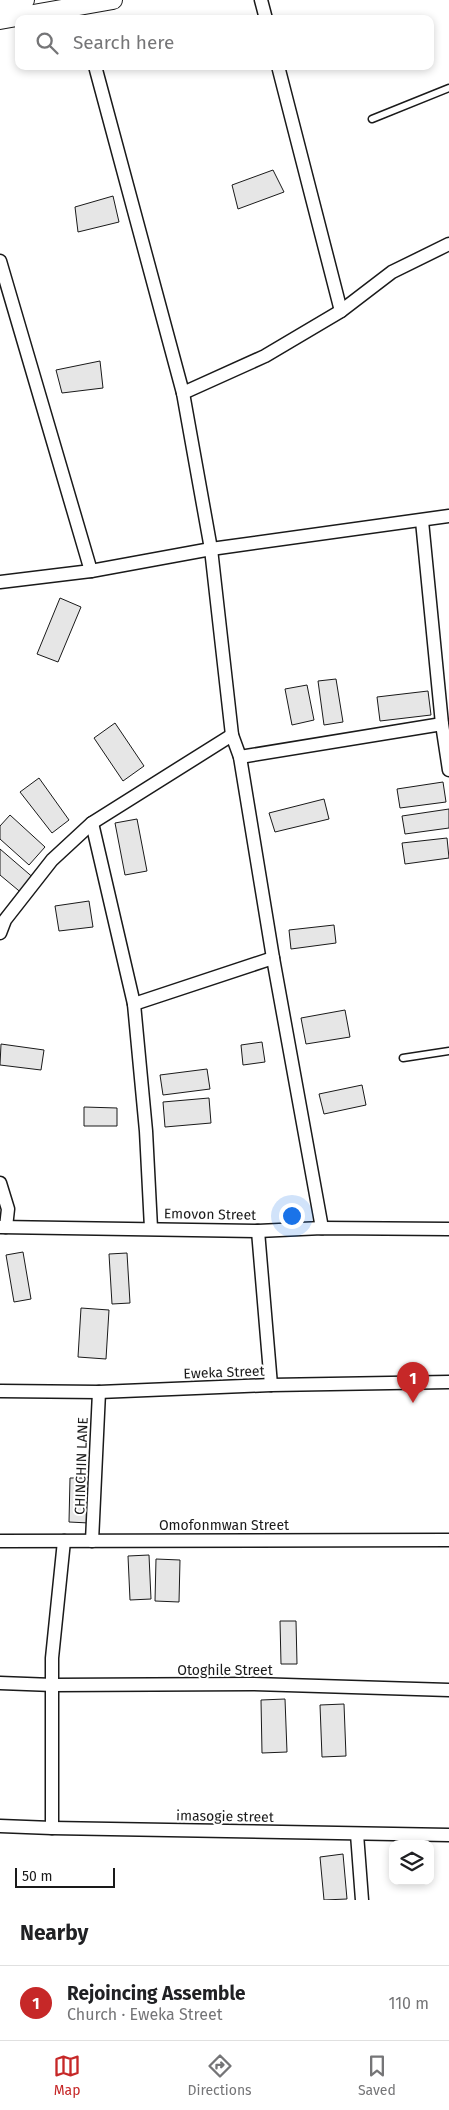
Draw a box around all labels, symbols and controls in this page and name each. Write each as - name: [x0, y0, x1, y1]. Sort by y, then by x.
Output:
- search box: [15, 15, 434, 70]
- icon: search: [33, 29, 61, 57]
- text: Search here: [73, 31, 174, 54]
- your location: [279, 1203, 305, 1229]
- street label: Emovon Street: [164, 1205, 257, 1224]
- pin: 1: [397, 1362, 429, 1403]
- street label: Eweka Street: [183, 1363, 266, 1382]
- street label: CHINCHIN LANE: [71, 1417, 92, 1515]
- street label: Omofonmwan Street: [159, 1517, 290, 1534]
- street label: Otoghile Street: [177, 1662, 274, 1679]
- street label: imasogie street: [176, 1807, 275, 1826]
- map controls: [389, 1840, 434, 1885]
- button: layers: [389, 1840, 434, 1885]
- scale bar: [15, 1865, 115, 1888]
- text: 50 m: [22, 1868, 53, 1885]
- text: Nearby: [20, 1920, 88, 1946]
- text: Rejoincing Assemble: [67, 1982, 245, 2005]
- text: 1: [32, 1994, 40, 2013]
- text: 110 m: [388, 1994, 429, 2013]
- text: Church · Eweka Street: [67, 2005, 222, 2024]
- tab: Map: [53, 2052, 81, 2099]
- tab: Directions: [187, 2052, 252, 2099]
- tab: Saved: [358, 2052, 396, 2099]

